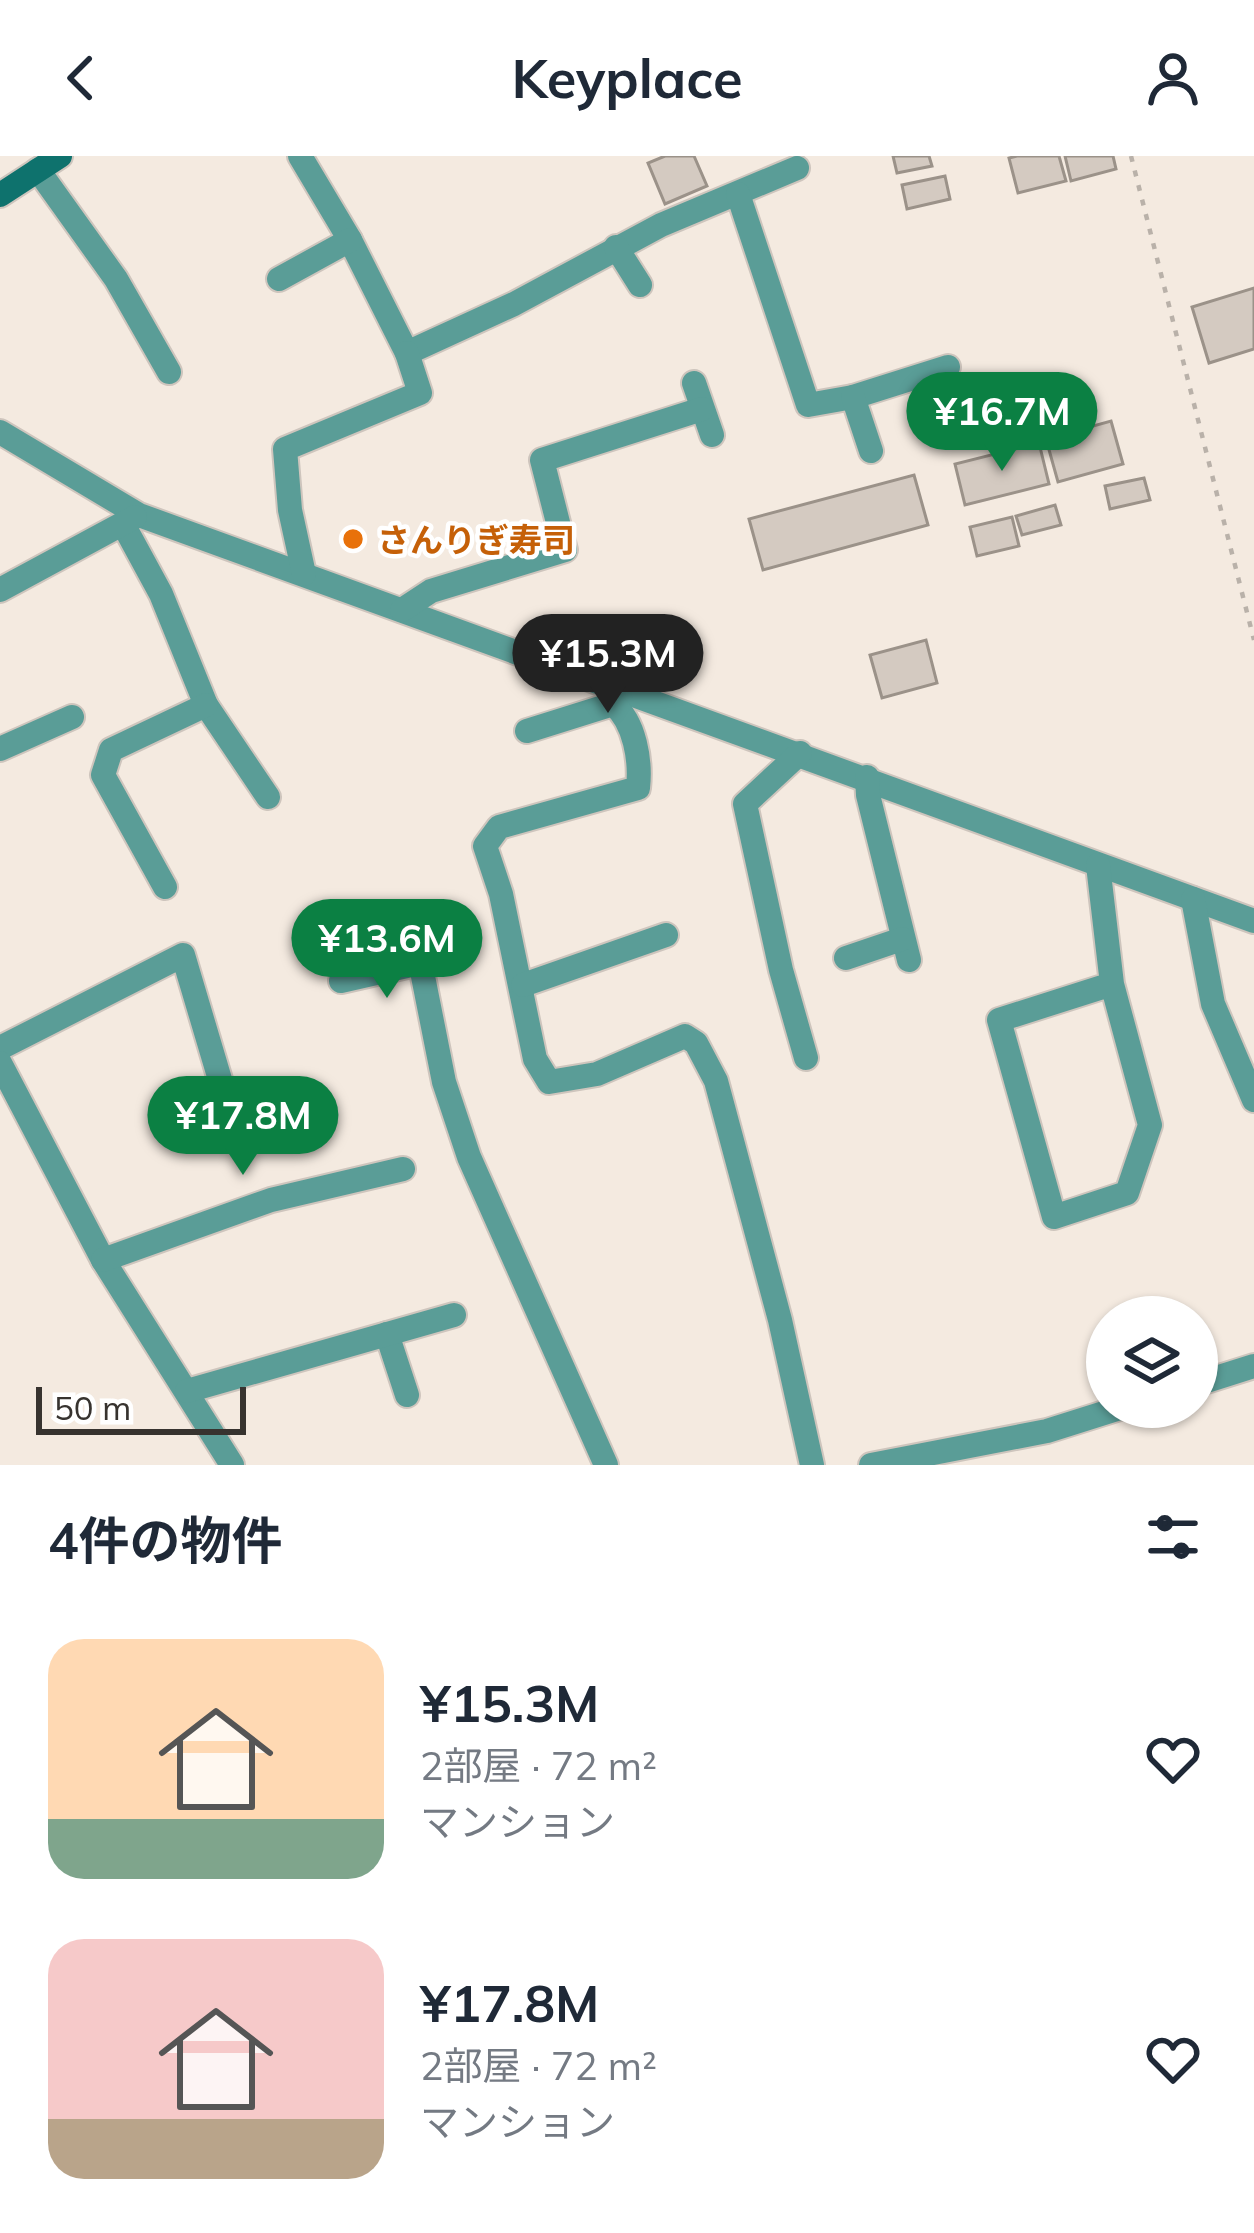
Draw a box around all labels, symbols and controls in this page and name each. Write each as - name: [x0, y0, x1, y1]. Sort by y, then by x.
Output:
- text: Keyplace: [511, 44, 743, 112]
- icon: back: [48, 45, 114, 111]
- icon: person: [1140, 45, 1206, 111]
- pin: ¥16.7M: [904, 372, 1100, 474]
- text: ¥16.7M: [933, 386, 1071, 435]
- place label: さんりぎ寿司: [377, 519, 575, 560]
- marker: さんりぎ寿司: [340, 526, 366, 552]
- pin: ¥15.3M: [510, 614, 706, 716]
- text: ¥15.3M: [539, 628, 677, 677]
- pin: ¥13.6M: [289, 899, 485, 1001]
- text: ¥13.6M: [318, 913, 456, 962]
- pin: ¥17.8M: [145, 1076, 341, 1178]
- text: ¥17.8M: [174, 1090, 312, 1139]
- map controls: [1086, 1296, 1218, 1428]
- button: layers: [1086, 1296, 1218, 1428]
- scale bar: [36, 1381, 246, 1434]
- text: 50 m: [54, 1387, 131, 1428]
- icon: filters: [1140, 1504, 1206, 1570]
- text: 4件の物件: [48, 1508, 283, 1572]
- text: ¥15.3M: [420, 1671, 599, 1735]
- icon: home: [144, 1687, 288, 1831]
- icon: heart: [1140, 1726, 1206, 1792]
- text: 2部屋 · 72 m²: [420, 1741, 657, 1790]
- text: マンション: [420, 1797, 615, 1846]
- text: ¥17.8M: [420, 1971, 599, 2035]
- icon: home: [144, 1987, 288, 2131]
- icon: heart: [1140, 2026, 1206, 2092]
- text: 2部屋 · 72 m²: [420, 2041, 657, 2090]
- text: マンション: [420, 2097, 615, 2146]

